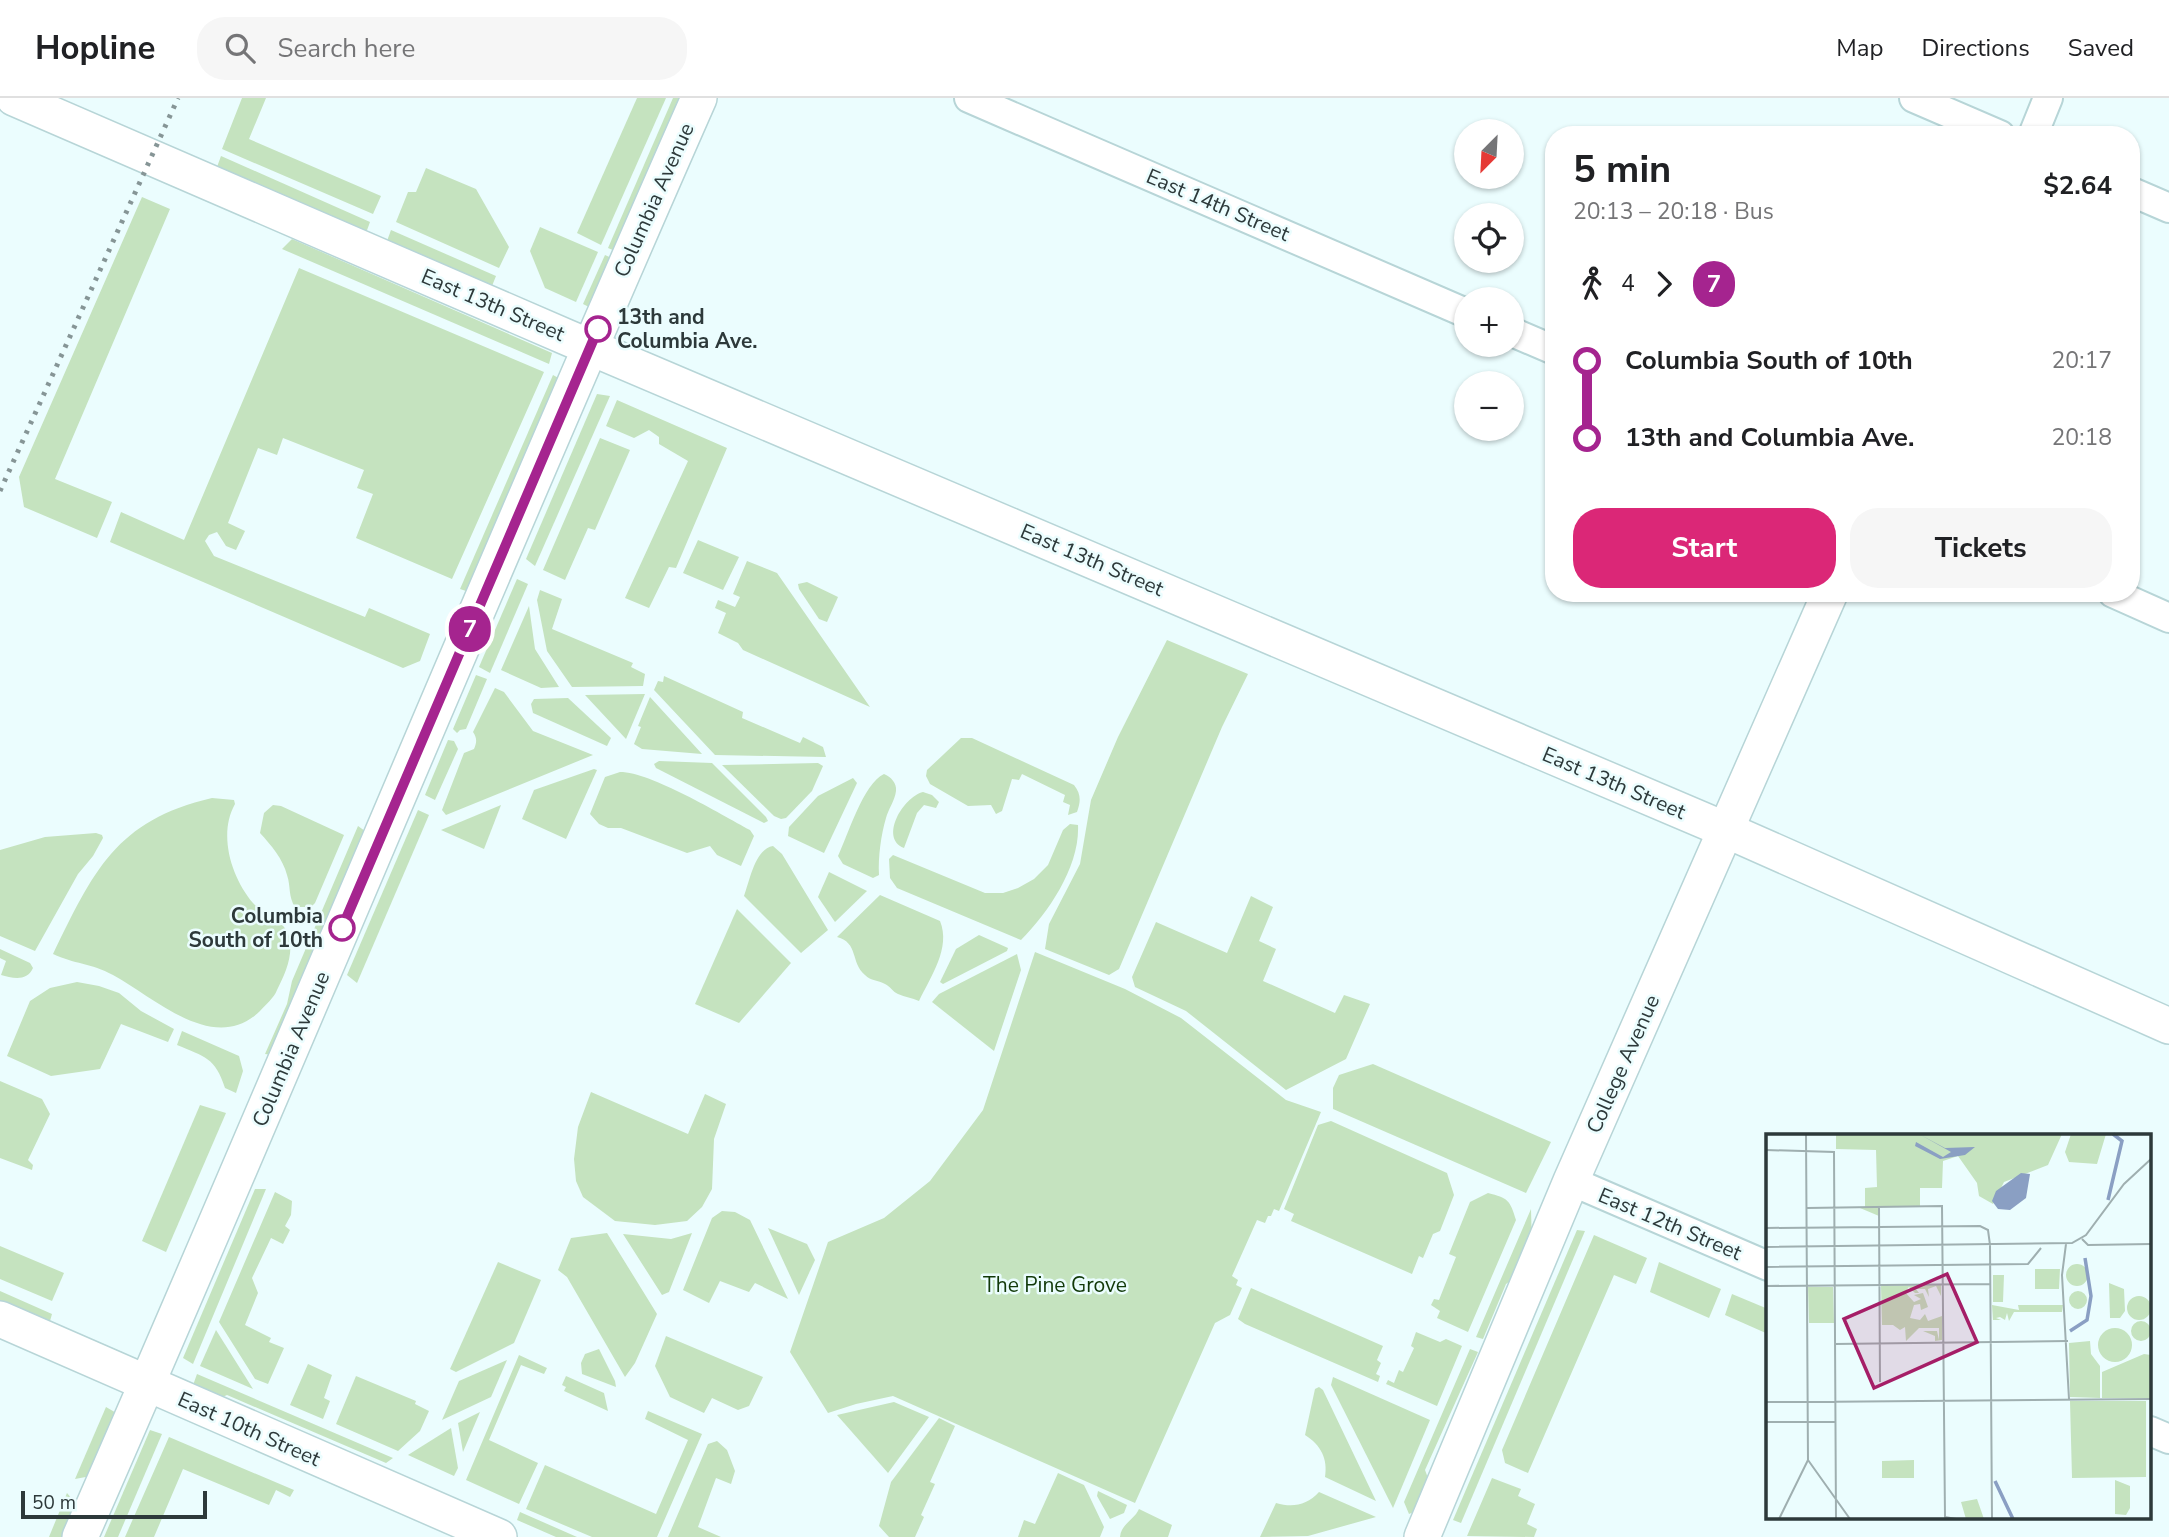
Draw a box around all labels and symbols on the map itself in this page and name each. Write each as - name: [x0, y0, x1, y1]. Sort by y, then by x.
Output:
- street label: Columbia Avenue: [607, 118, 701, 282]
- north arrow: [1454, 119, 1524, 189]
- street label: East 14th Street: [1142, 162, 1295, 248]
- street label: East 13th Street: [417, 262, 570, 348]
- place label: 13th and Columbia Ave.: [617, 303, 758, 355]
- marker: 13th and Columbia Ave.: [585, 316, 611, 342]
- street label: East 13th Street: [1016, 517, 1169, 603]
- line badge: 7: [447, 606, 493, 652]
- street label: East 13th Street: [1538, 740, 1691, 826]
- place label: Columbia South of 10th: [189, 902, 323, 954]
- marker: Columbia South of 10th: [329, 915, 355, 941]
- street label: Columbia Avenue: [246, 967, 336, 1131]
- street label: College Avenue: [1580, 990, 1666, 1138]
- inset map: [1766, 1134, 2152, 1520]
- street label: East 12th Street: [1594, 1181, 1747, 1267]
- park label: The Pine Grove: [983, 1271, 1127, 1299]
- street label: East 10th Street: [173, 1385, 325, 1473]
- scale bar: [21, 1488, 206, 1520]

